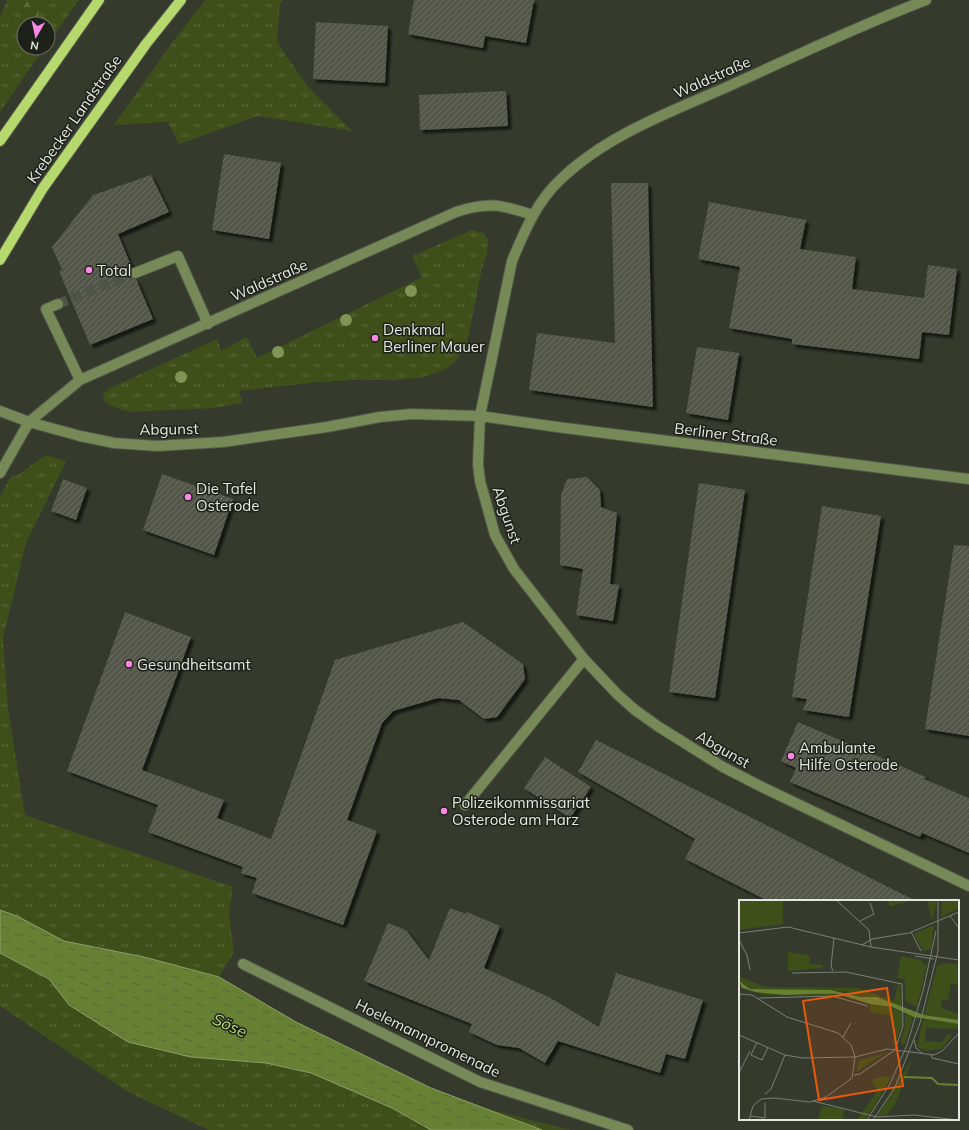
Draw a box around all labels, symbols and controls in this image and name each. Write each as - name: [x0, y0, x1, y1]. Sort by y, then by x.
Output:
- north arrow: [16, 16, 56, 56]
- text: N: [29, 38, 40, 53]
- street label: Krebecker Landstraße: [23, 51, 125, 187]
- street label: Waldstraße: [671, 52, 753, 102]
- street label: Waldstraße: [228, 255, 310, 305]
- place label: Total: [97, 261, 131, 280]
- marker: Total: [84, 265, 94, 275]
- place label: Denkmal Berliner Mauer: [383, 320, 485, 356]
- marker: Denkmal Berliner Mauer: [370, 333, 380, 343]
- street label: Berliner Straße: [673, 418, 779, 450]
- street label: Abgunst: [139, 419, 199, 439]
- place label: Die Tafel Osterode: [196, 479, 259, 515]
- street label: Abgunst: [488, 484, 526, 546]
- marker: Die Tafel Osterode: [183, 492, 193, 502]
- place label: Gesundheitsamt: [137, 655, 251, 674]
- marker: Gesundheitsamt: [124, 659, 134, 669]
- street label: Abgunst: [693, 726, 753, 772]
- place label: Ambulante Hilfe Osterode: [799, 738, 898, 774]
- marker: Ambulante Hilfe Osterode: [786, 751, 796, 761]
- place label: Polizeikommissariat Osterode am Harz: [452, 793, 590, 829]
- marker: Polizeikommissariat Osterode am Harz: [439, 806, 449, 816]
- inset map: [739, 900, 959, 1120]
- street label: Hoelemannpromenade: [352, 995, 504, 1081]
- water label: Söse: [210, 1008, 251, 1042]

